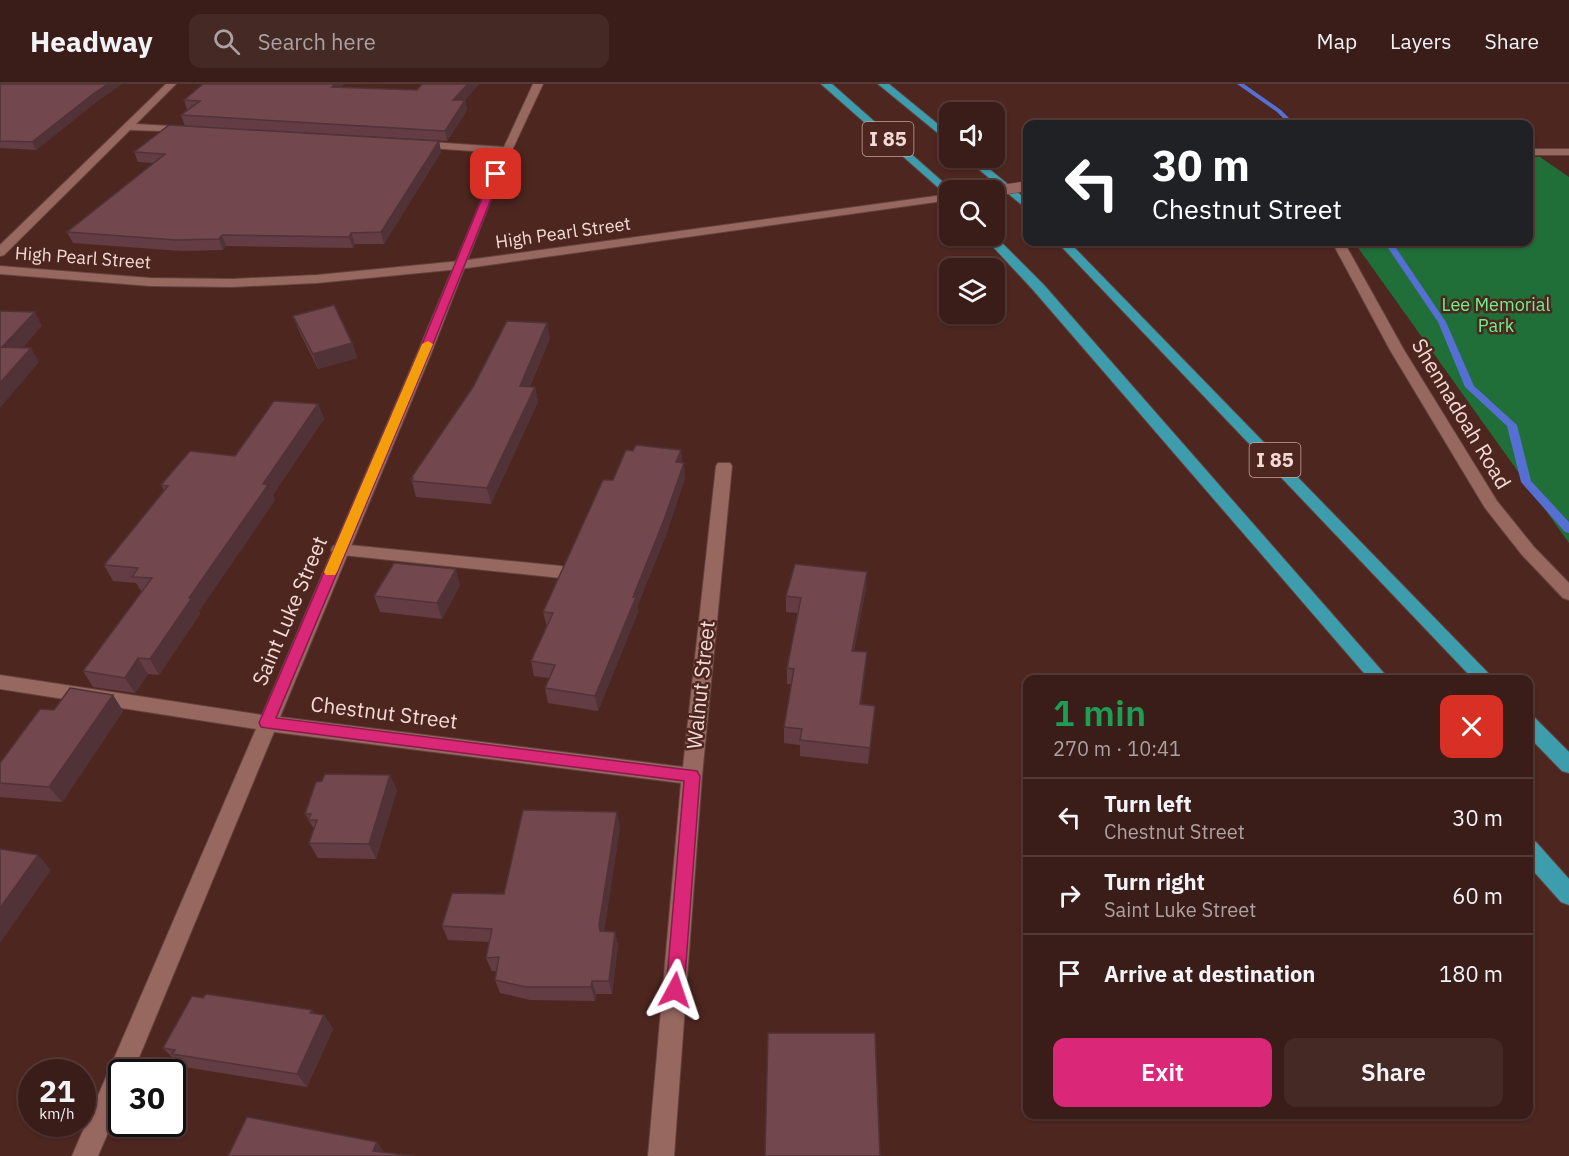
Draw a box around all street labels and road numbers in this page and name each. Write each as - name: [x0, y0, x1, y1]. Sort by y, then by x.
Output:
- road number: I 85: [862, 122, 914, 156]
- street label: High Pearl Street: [494, 212, 632, 253]
- street label: High Pearl Street: [14, 241, 152, 274]
- street label: Shennadoah Road: [1406, 333, 1518, 494]
- road number: I 85: [1250, 443, 1300, 477]
- street label: Saint Luke Street: [245, 532, 333, 690]
- street label: Walnut Street: [679, 619, 721, 751]
- street label: Chestnut Street: [309, 689, 459, 735]

